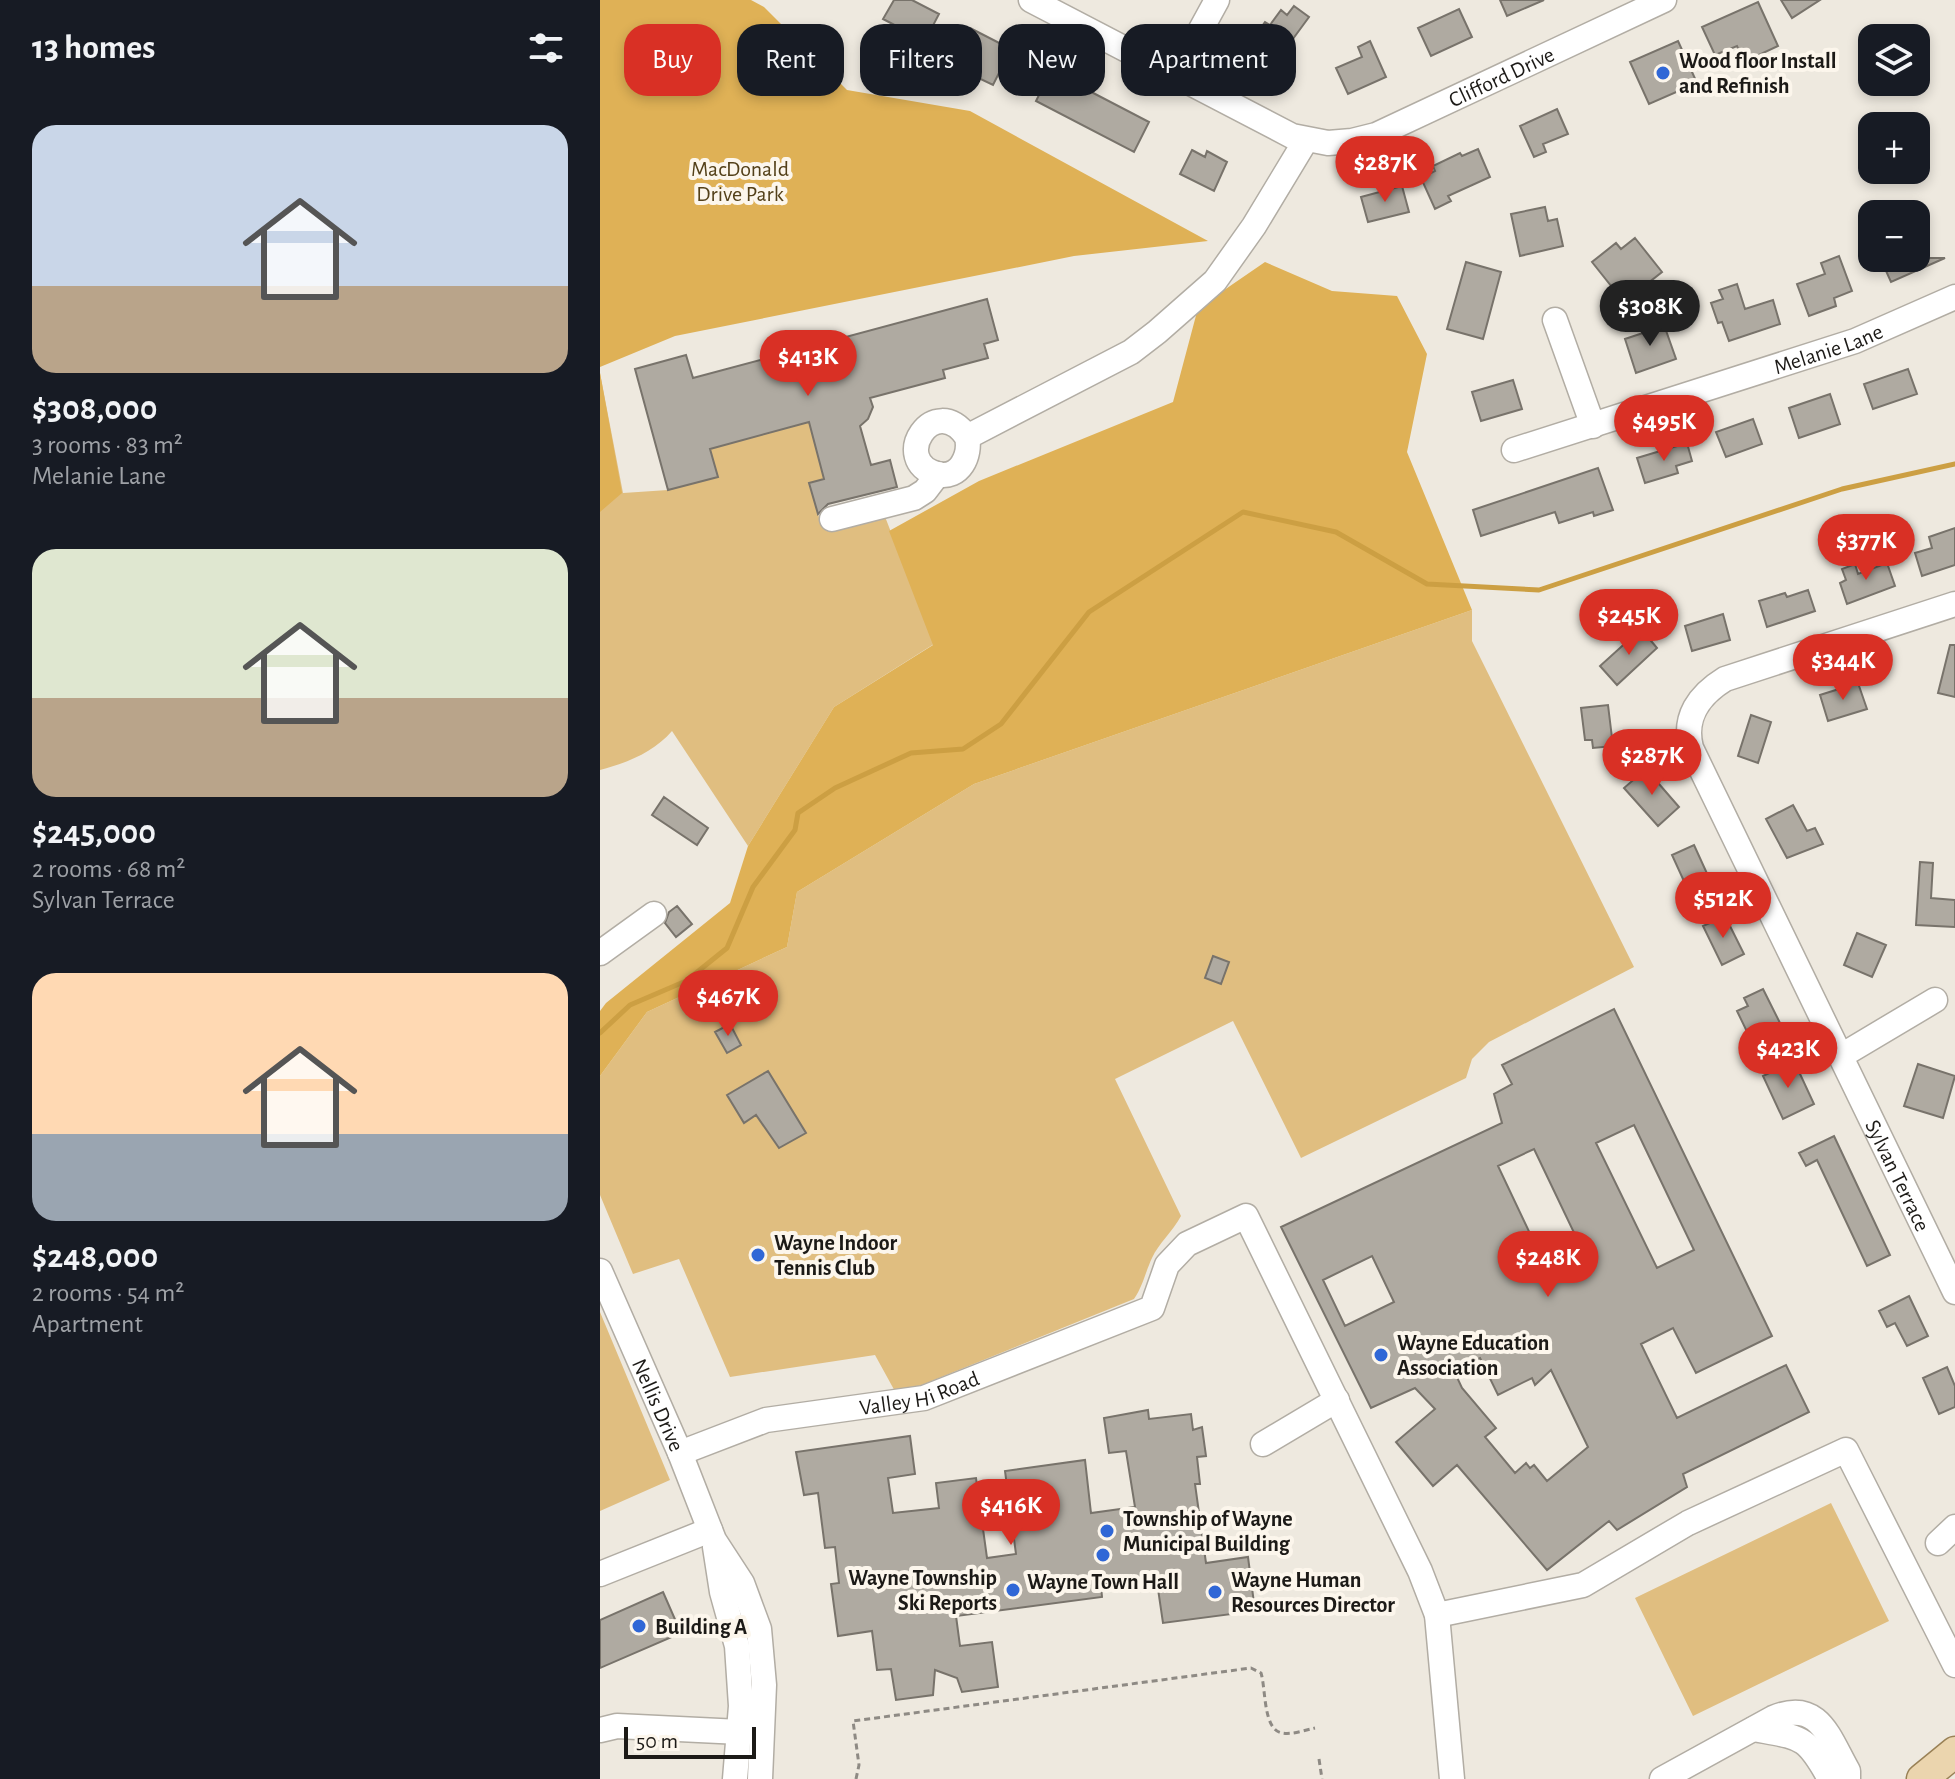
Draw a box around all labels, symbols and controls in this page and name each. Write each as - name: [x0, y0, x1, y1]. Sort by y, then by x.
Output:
- chip: Buy: [624, 24, 721, 96]
- chip: Rent: [737, 24, 844, 96]
- chip: Filters: [860, 24, 982, 96]
- chip: New: [998, 24, 1105, 96]
- chip: Apartment: [1121, 24, 1296, 96]
- map controls: [1858, 24, 1930, 272]
- button: layers: [1858, 24, 1930, 96]
- icon: filters: [524, 26, 568, 70]
- text: 13 homes: [32, 31, 155, 65]
- street label: Clifford Drive: [1445, 43, 1558, 111]
- place label: Wood floor Install and Refinish: [1679, 50, 1837, 97]
- marker: Wood floor Install and Refinish: [1654, 64, 1672, 82]
- button: +: [1858, 112, 1930, 184]
- pin: $287K: [1329, 136, 1441, 204]
- text: $287K: [1353, 149, 1417, 175]
- park label: MacDonald Drive Park: [691, 158, 789, 205]
- icon: home: [228, 177, 372, 321]
- button: −: [1858, 200, 1930, 272]
- pin: $308K: [1594, 280, 1706, 348]
- text: $308K: [1618, 293, 1682, 319]
- street label: Melanie Lane: [1771, 320, 1886, 378]
- pin: $413K: [752, 330, 864, 398]
- text: $413K: [778, 343, 838, 369]
- text: $308,000: [32, 392, 157, 426]
- pin: $495K: [1608, 395, 1720, 463]
- text: $495K: [1632, 408, 1696, 434]
- text: 3 rooms · 83 m²: [32, 432, 183, 458]
- text: Melanie Lane: [32, 463, 166, 489]
- pin: $377K: [1810, 514, 1922, 582]
- text: $377K: [1836, 527, 1896, 553]
- pin: $245K: [1573, 589, 1685, 657]
- icon: home: [228, 601, 372, 745]
- text: $245K: [1597, 602, 1661, 628]
- pin: $344K: [1787, 634, 1899, 702]
- text: $344K: [1811, 647, 1875, 673]
- pin: $287K: [1596, 729, 1708, 797]
- text: $287K: [1620, 742, 1684, 768]
- text: $245,000: [32, 816, 156, 850]
- text: 2 rooms · 68 m²: [32, 856, 185, 882]
- pin: $512K: [1667, 872, 1779, 940]
- text: $512K: [1693, 885, 1753, 911]
- text: Sylvan Terrace: [32, 887, 175, 913]
- pin: $467K: [672, 970, 784, 1038]
- text: $467K: [696, 983, 760, 1009]
- pin: $423K: [1732, 1022, 1844, 1090]
- icon: home: [228, 1025, 372, 1169]
- text: $423K: [1756, 1035, 1820, 1061]
- street label: Sylvan Terrace: [1861, 1116, 1934, 1235]
- pin: $248K: [1492, 1231, 1604, 1299]
- place label: Wayne Indoor Tennis Club: [774, 1232, 897, 1279]
- text: $248,000: [32, 1240, 158, 1274]
- text: $248K: [1515, 1244, 1581, 1270]
- marker: Wayne Indoor Tennis Club: [749, 1246, 767, 1264]
- text: 2 rooms · 54 m²: [32, 1280, 184, 1306]
- text: Apartment: [32, 1311, 143, 1337]
- place label: Wayne Education Association: [1397, 1332, 1549, 1379]
- marker: Wayne Education Association: [1372, 1346, 1390, 1364]
- street label: Nellis Drive: [628, 1356, 688, 1455]
- street label: Valley Hi Road: [858, 1367, 982, 1419]
- pin: $416K: [955, 1479, 1067, 1547]
- text: $416K: [980, 1492, 1042, 1518]
- place label: Township of Wayne Municipal Building: [1123, 1508, 1293, 1555]
- marker: Township of Wayne Municipal Building: [1098, 1522, 1116, 1540]
- marker: Wayne Town Hall: [1094, 1546, 1112, 1564]
- place label: Wayne Township Ski Reports: [848, 1567, 997, 1614]
- place label: Wayne Human Resources Director: [1231, 1569, 1395, 1616]
- place label: Wayne Town Hall: [1027, 1571, 1179, 1594]
- marker: Wayne Township Ski Reports: [1004, 1581, 1022, 1599]
- marker: Wayne Human Resources Director: [1206, 1583, 1224, 1601]
- place label: Building A: [655, 1616, 747, 1638]
- marker: Building A: [630, 1617, 648, 1635]
- scale bar: [624, 1723, 756, 1759]
- text: 50 m: [636, 1730, 678, 1752]

